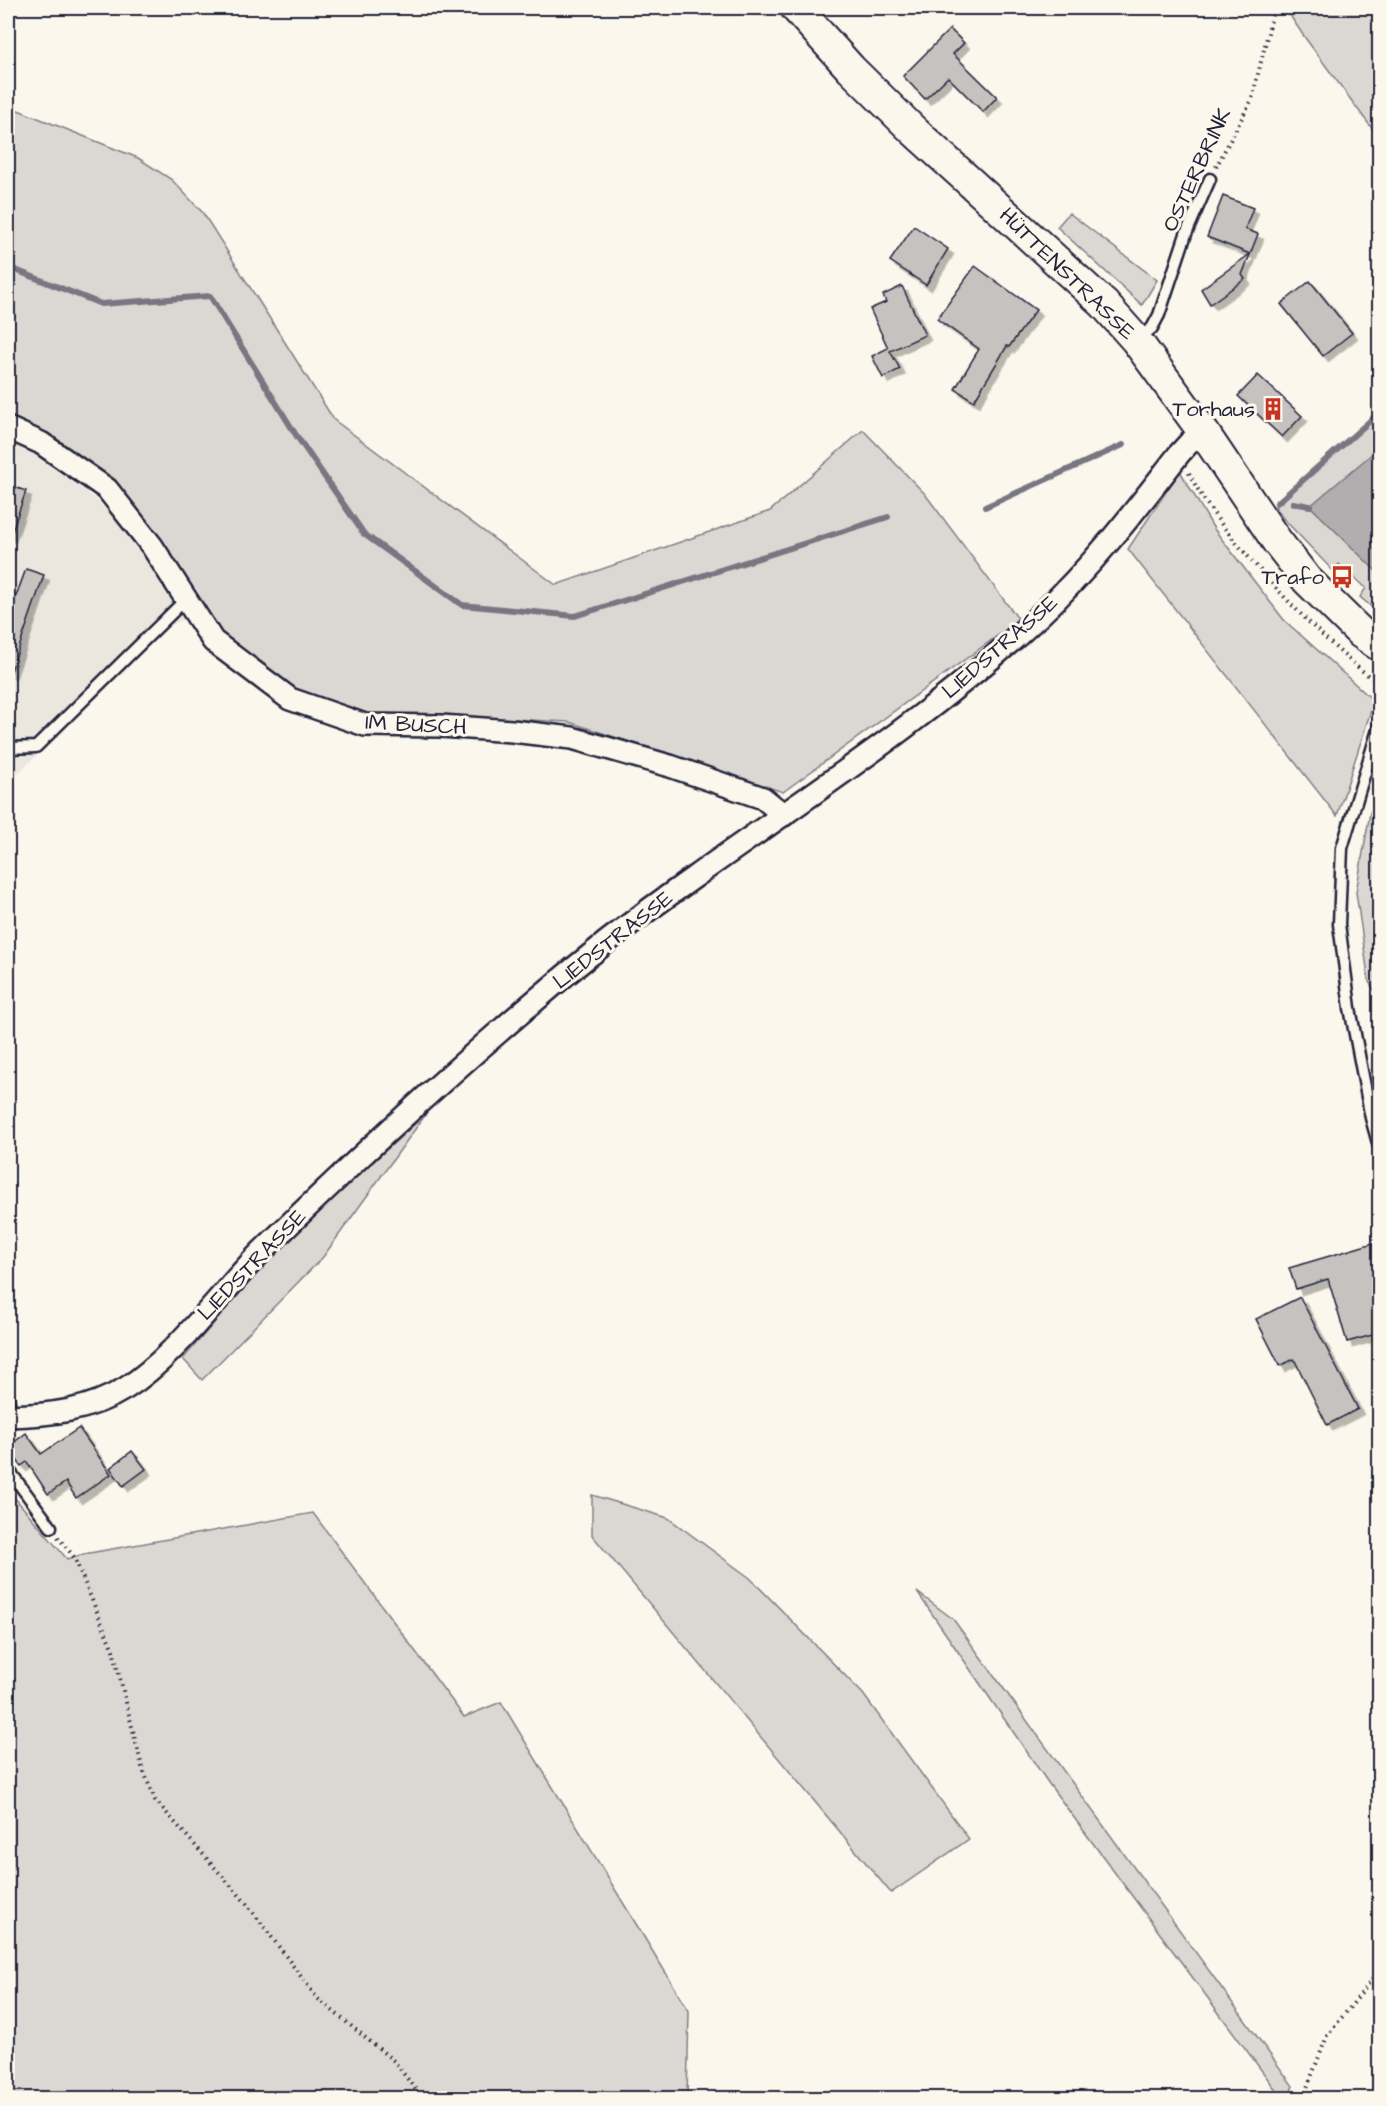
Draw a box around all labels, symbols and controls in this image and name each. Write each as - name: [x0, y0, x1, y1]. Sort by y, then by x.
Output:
- street label: OSTERBRINK: [1155, 103, 1239, 237]
- street label: HÜTTENSTRASSE: [992, 201, 1142, 347]
- place label: Torhaus: [1172, 394, 1255, 425]
- building icon: Torhaus: [1260, 396, 1286, 422]
- place label: Trafo: [1262, 562, 1325, 593]
- bus stop icon: Trafo: [1329, 564, 1355, 590]
- street label: LIEDSTRASSE: [935, 588, 1065, 706]
- street label: IM BUSCH: [365, 707, 467, 743]
- street label: LIEDSTRASSE: [546, 883, 680, 997]
- street label: LIEDSTRASSE: [191, 1202, 313, 1328]

